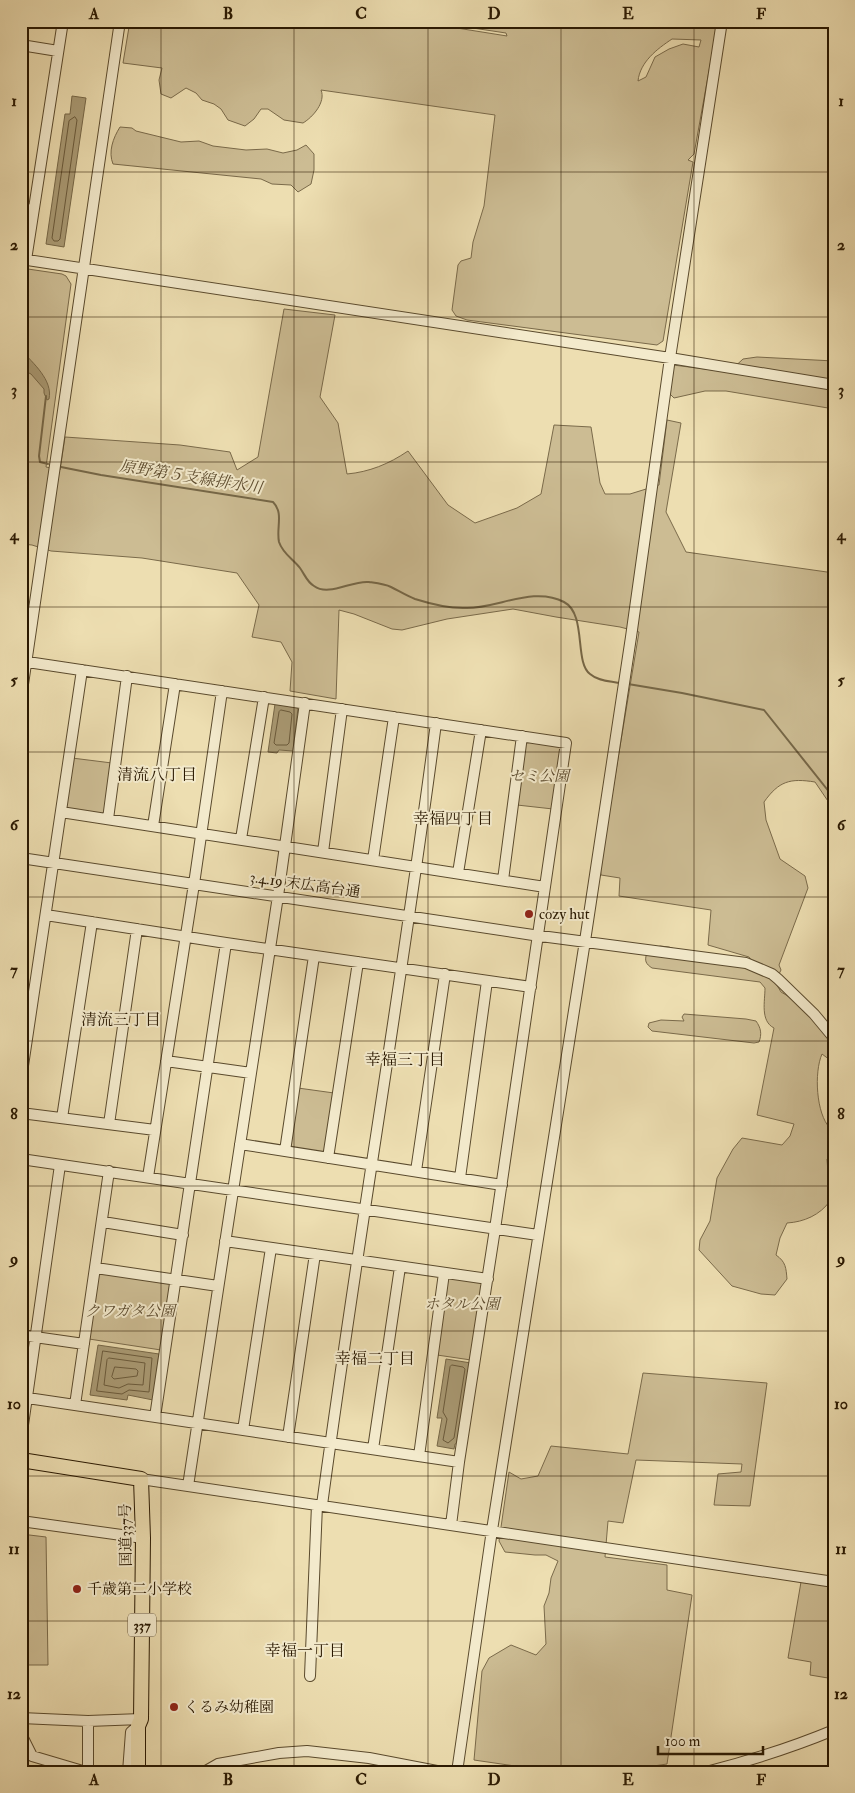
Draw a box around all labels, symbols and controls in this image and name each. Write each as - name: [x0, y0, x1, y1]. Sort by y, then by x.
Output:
- text: A: [88, 4, 100, 24]
- text: B: [223, 4, 233, 24]
- text: C: [355, 4, 367, 24]
- text: D: [487, 4, 501, 24]
- text: E: [622, 4, 634, 24]
- text: F: [756, 4, 766, 24]
- text: 1: [11, 91, 17, 111]
- text: 1: [838, 91, 844, 111]
- text: 2: [10, 235, 18, 255]
- text: 2: [837, 235, 845, 255]
- text: 3: [11, 380, 17, 400]
- text: 3: [838, 380, 844, 400]
- water label: 原野第５支線排水川: [118, 456, 266, 498]
- text: 4: [9, 525, 20, 545]
- text: 4: [836, 525, 847, 545]
- text: 5: [10, 670, 18, 690]
- text: 5: [837, 670, 845, 690]
- district label: 清流八丁目: [117, 765, 197, 785]
- park label: セミ公園: [509, 767, 572, 786]
- district label: 幸福四丁目: [413, 809, 493, 829]
- text: 6: [10, 815, 20, 835]
- text: 6: [837, 815, 847, 835]
- street label: 3.4.19 末広高台通: [249, 868, 361, 902]
- place label: cozy hut: [539, 905, 590, 924]
- marker: cozy hut: [523, 908, 535, 920]
- text: 7: [10, 960, 18, 980]
- text: 7: [837, 960, 845, 980]
- district label: 清流三丁目: [81, 1010, 161, 1030]
- district label: 幸福三丁目: [365, 1050, 445, 1070]
- text: 8: [10, 1104, 18, 1124]
- text: 8: [837, 1104, 845, 1124]
- text: 9: [8, 1249, 18, 1269]
- text: 9: [835, 1249, 845, 1269]
- park label: ホタル公園: [424, 1295, 502, 1314]
- park label: クワガタ公園: [85, 1302, 178, 1321]
- district label: 幸福二丁目: [335, 1349, 415, 1369]
- text: 10: [7, 1394, 21, 1414]
- text: 10: [834, 1394, 848, 1414]
- street label: 国道337号: [116, 1503, 136, 1567]
- text: 11: [8, 1539, 20, 1559]
- text: 11: [835, 1539, 847, 1559]
- place label: 千歳第二小学校: [87, 1580, 192, 1599]
- marker: 千歳第二小学校: [71, 1583, 83, 1595]
- road number: 337: [128, 1614, 156, 1636]
- district label: 幸福一丁目: [265, 1641, 345, 1661]
- text: 12: [7, 1684, 21, 1704]
- text: 12: [834, 1684, 848, 1704]
- place label: くるみ幼稚園: [184, 1698, 274, 1717]
- marker: くるみ幼稚園: [168, 1701, 180, 1713]
- scale bar: [658, 1723, 762, 1755]
- text: 100 m: [665, 1732, 701, 1751]
- text: A: [88, 1770, 100, 1790]
- text: B: [223, 1770, 233, 1790]
- text: C: [355, 1770, 367, 1790]
- text: D: [487, 1770, 501, 1790]
- text: E: [622, 1770, 634, 1790]
- text: F: [756, 1770, 766, 1790]

